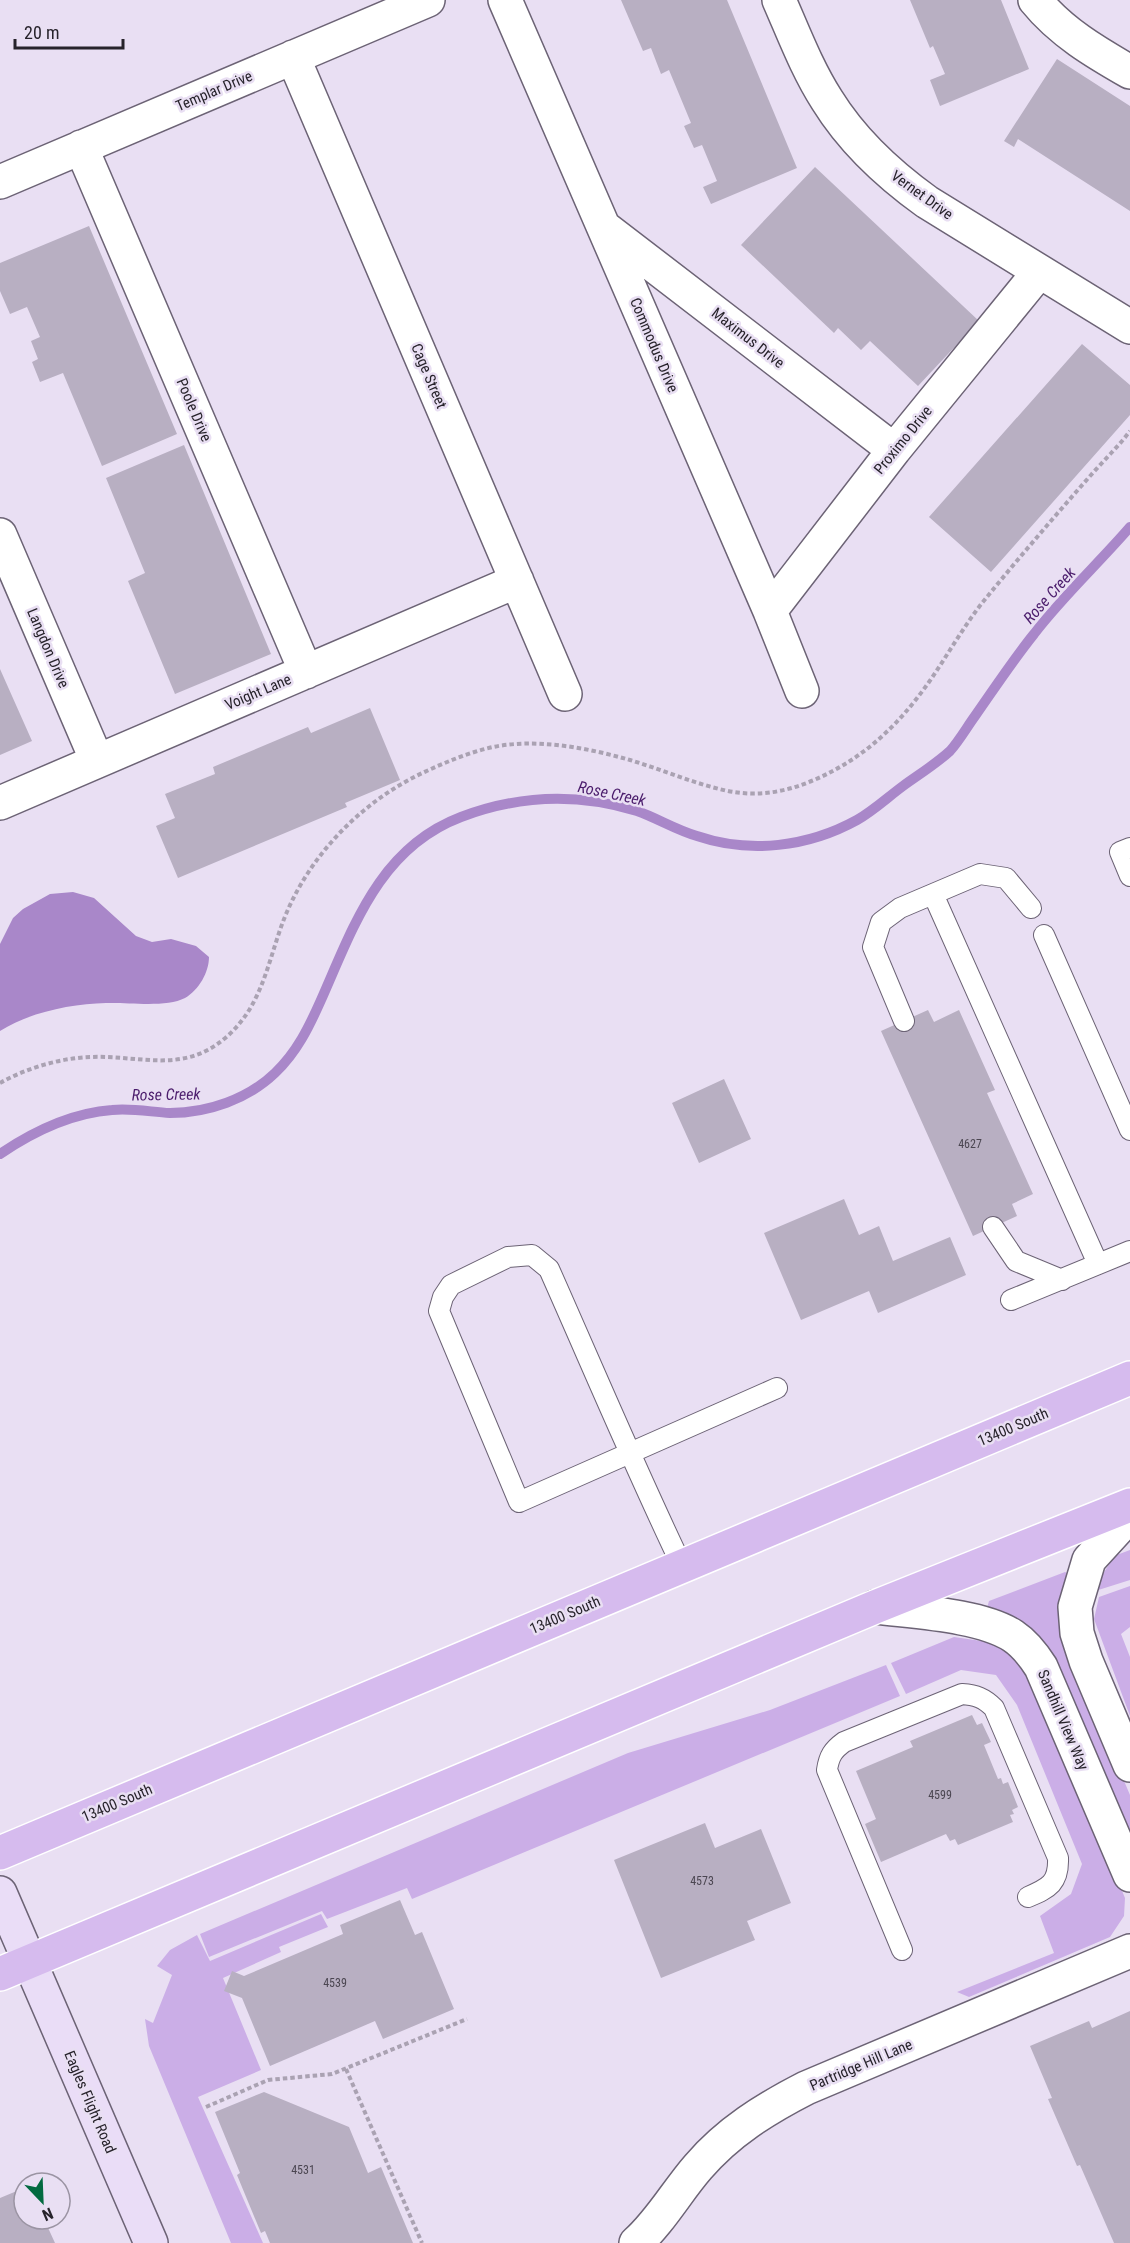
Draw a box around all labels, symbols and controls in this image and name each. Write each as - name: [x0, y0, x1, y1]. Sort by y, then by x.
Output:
- scale bar: [15, 12, 123, 50]
- text: 20 m: [24, 22, 59, 43]
- street label: Templar Drive: [173, 67, 255, 115]
- street label: Vernet Drive: [888, 167, 956, 223]
- street label: Commodus Drive: [626, 295, 682, 395]
- street label: Maximus Drive: [708, 304, 788, 372]
- street label: Cage Street: [407, 341, 451, 411]
- street label: Poole Drive: [173, 376, 215, 444]
- street label: Proximo Drive: [870, 402, 936, 478]
- water label: Rose Creek: [1019, 563, 1080, 627]
- street label: Langdon Drive: [23, 606, 73, 690]
- street label: Voight Lane: [222, 670, 294, 714]
- water label: Rose Creek: [576, 777, 649, 810]
- water label: Rose Creek: [131, 1084, 202, 1105]
- house number: 4627: [958, 1137, 982, 1151]
- street label: 13400 South: [975, 1404, 1051, 1450]
- street label: 13400 South: [527, 1592, 603, 1638]
- street label: Sandhill View Way: [1034, 1667, 1092, 1773]
- street label: 13400 South: [79, 1780, 155, 1826]
- house number: 4599: [928, 1788, 952, 1802]
- house number: 4573: [690, 1874, 714, 1888]
- house number: 4539: [323, 1976, 347, 1990]
- street label: Partridge Hill Lane: [807, 2035, 915, 2095]
- street label: Eagles Flight Road: [60, 2048, 120, 2156]
- house number: 4531: [291, 2163, 315, 2177]
- north arrow: [12, 2171, 72, 2231]
- text: N: [39, 2204, 56, 2225]

